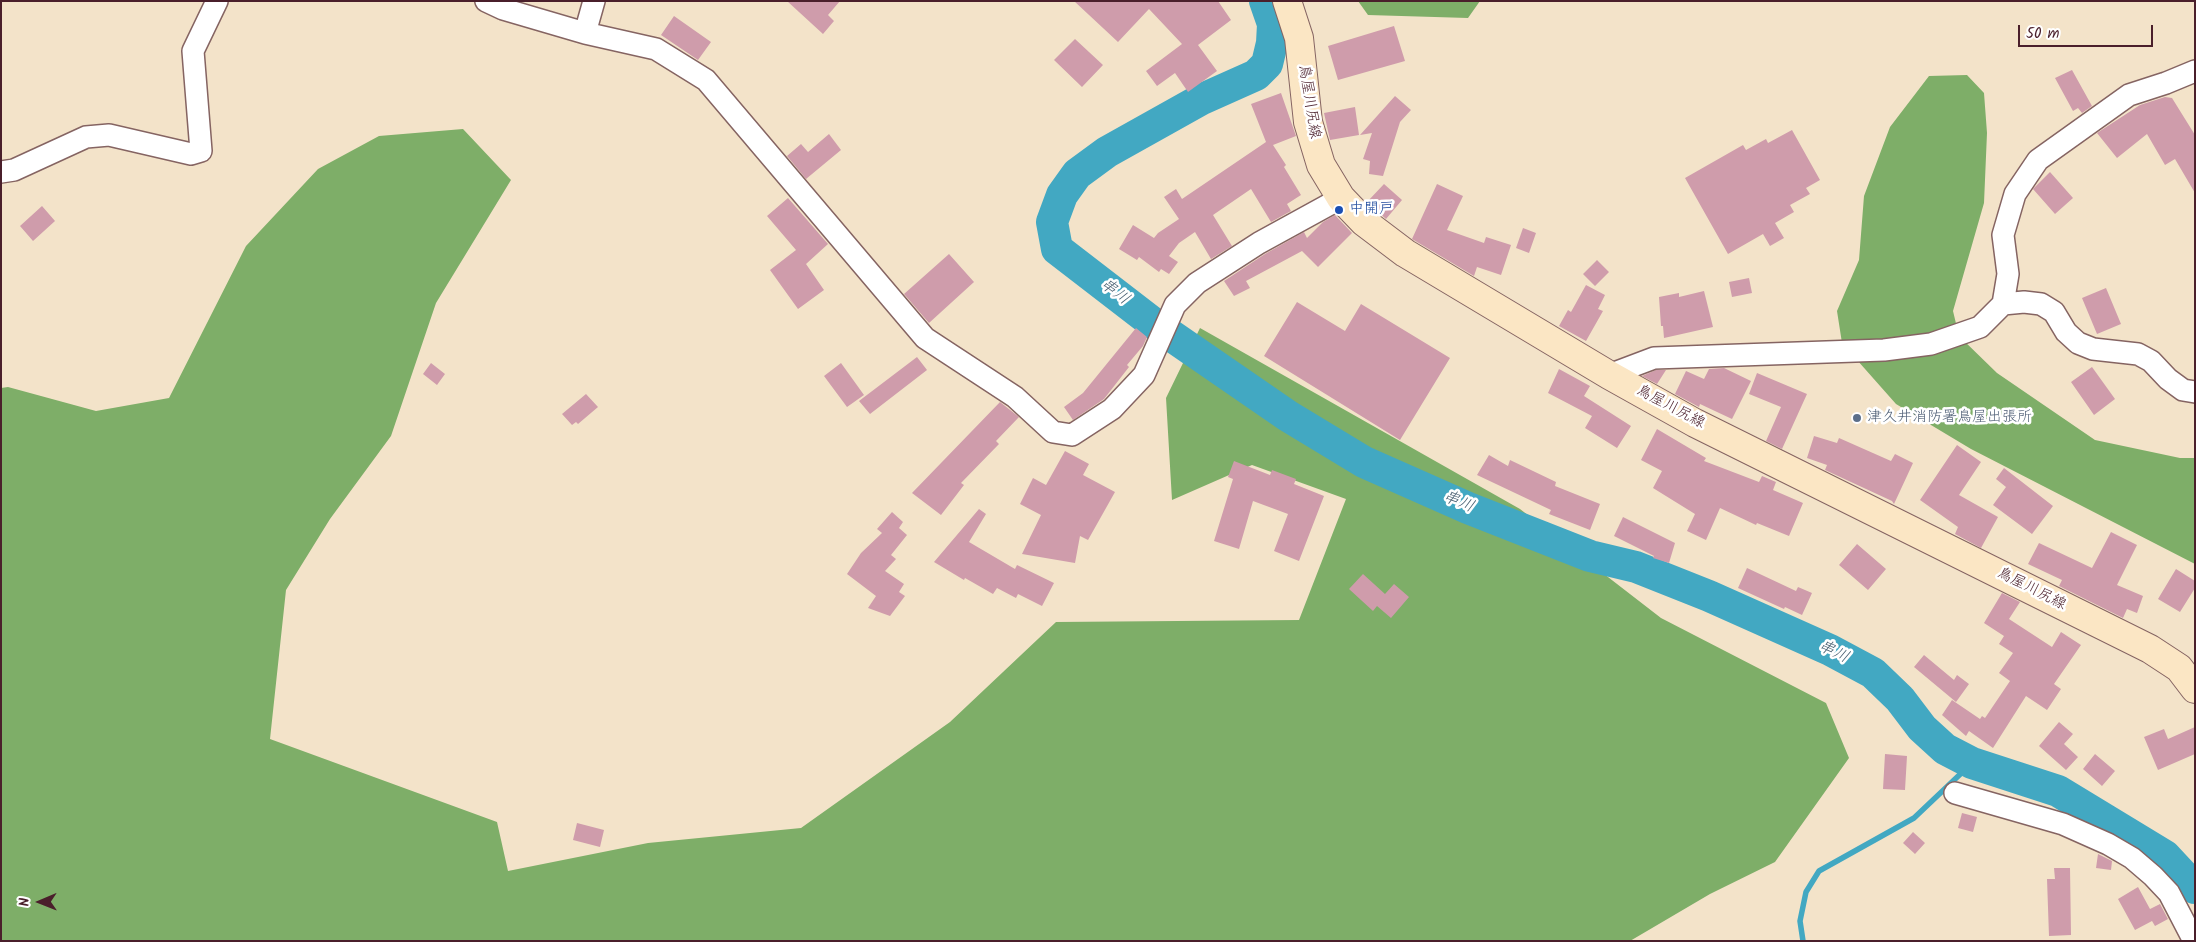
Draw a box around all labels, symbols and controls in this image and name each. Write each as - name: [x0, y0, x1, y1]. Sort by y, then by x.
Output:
- scale bar: [2021, 15, 2156, 47]
- text: 50 m: [2026, 22, 2060, 46]
- street label: 鳥屋川尻線: [1293, 64, 1323, 140]
- place label: 中開戸: [1349, 201, 1394, 219]
- marker: 中開戸: [1333, 204, 1345, 216]
- water label: 串川: [1095, 276, 1133, 310]
- street label: 鳥屋川尻線: [1633, 382, 1707, 434]
- place label: 津久井消防署鳥屋出張所: [1867, 409, 2032, 427]
- marker: 津久井消防署鳥屋出張所: [1851, 412, 1863, 424]
- water label: 串川: [1440, 488, 1476, 518]
- street label: 鳥屋川尻線: [1994, 565, 2068, 615]
- water label: 串川: [1814, 637, 1852, 669]
- north arrow: [15, 877, 65, 927]
- text: N: [14, 898, 36, 907]

